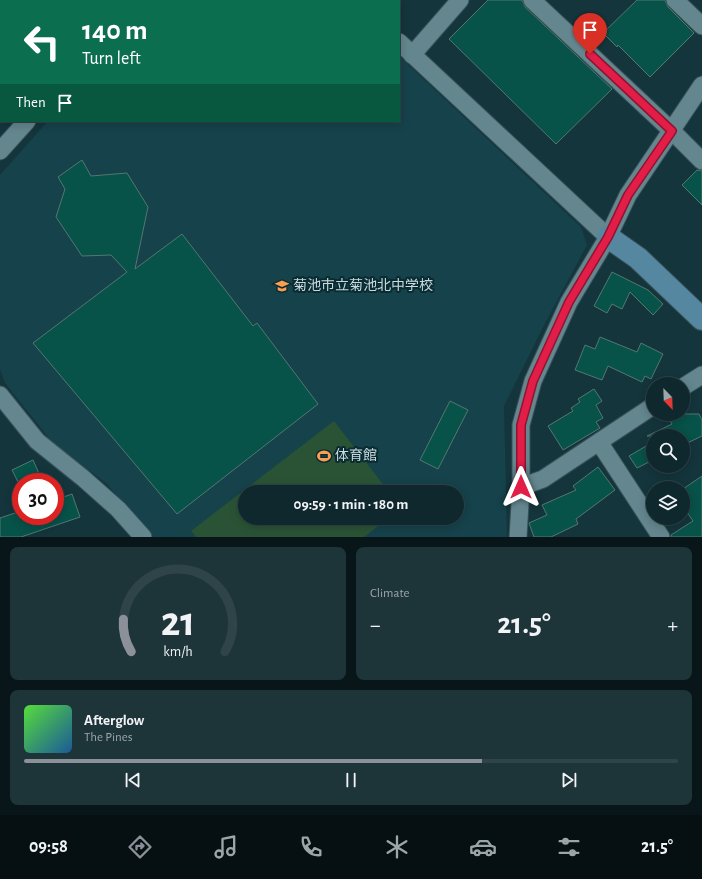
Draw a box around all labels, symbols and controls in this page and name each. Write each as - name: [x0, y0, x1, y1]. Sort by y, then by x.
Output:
- pin: [573, 13, 607, 54]
- icon: left: [16, 16, 68, 68]
- text: 140 m: [82, 17, 148, 45]
- icon: arrive: [579, 19, 601, 41]
- text: Turn left: [82, 50, 141, 68]
- icon: arrive: [54, 92, 76, 114]
- text: Then: [16, 95, 46, 110]
- place label: 菊池市立菊池北中学校: [293, 277, 433, 293]
- school or university icon: 菊池市立菊池北中学校: [274, 278, 290, 294]
- north arrow: [646, 377, 690, 421]
- map controls: [646, 377, 690, 525]
- button: search: [646, 429, 690, 473]
- sports icon: 体育館: [316, 448, 332, 464]
- place label: 体育館: [335, 448, 377, 463]
- position arrow: [500, 466, 542, 508]
- speed limit sign: 30: [12, 473, 64, 525]
- button: layers: [646, 481, 690, 525]
- text: 09:59 · 1 min · 180 m: [294, 497, 408, 512]
- text: Climate: [370, 587, 409, 600]
- text: 21: [161, 601, 195, 642]
- text: 21.5°: [497, 609, 551, 639]
- text: −: [370, 614, 381, 636]
- text: +: [667, 614, 678, 636]
- text: km/h: [163, 644, 193, 658]
- text: Afterglow: [84, 713, 144, 728]
- text: The Pines: [84, 731, 133, 744]
- icon: previous: [122, 769, 144, 791]
- icon: pause: [340, 769, 362, 791]
- icon: next: [558, 769, 580, 791]
- icon: directions: [126, 833, 154, 861]
- icon: music: [212, 833, 240, 861]
- icon: phone: [297, 833, 325, 861]
- icon: climate: [383, 833, 411, 861]
- icon: car: [469, 833, 497, 861]
- icon: filters: [555, 833, 583, 861]
- text: 09:58: [29, 838, 68, 856]
- text: 21.5°: [641, 838, 673, 856]

